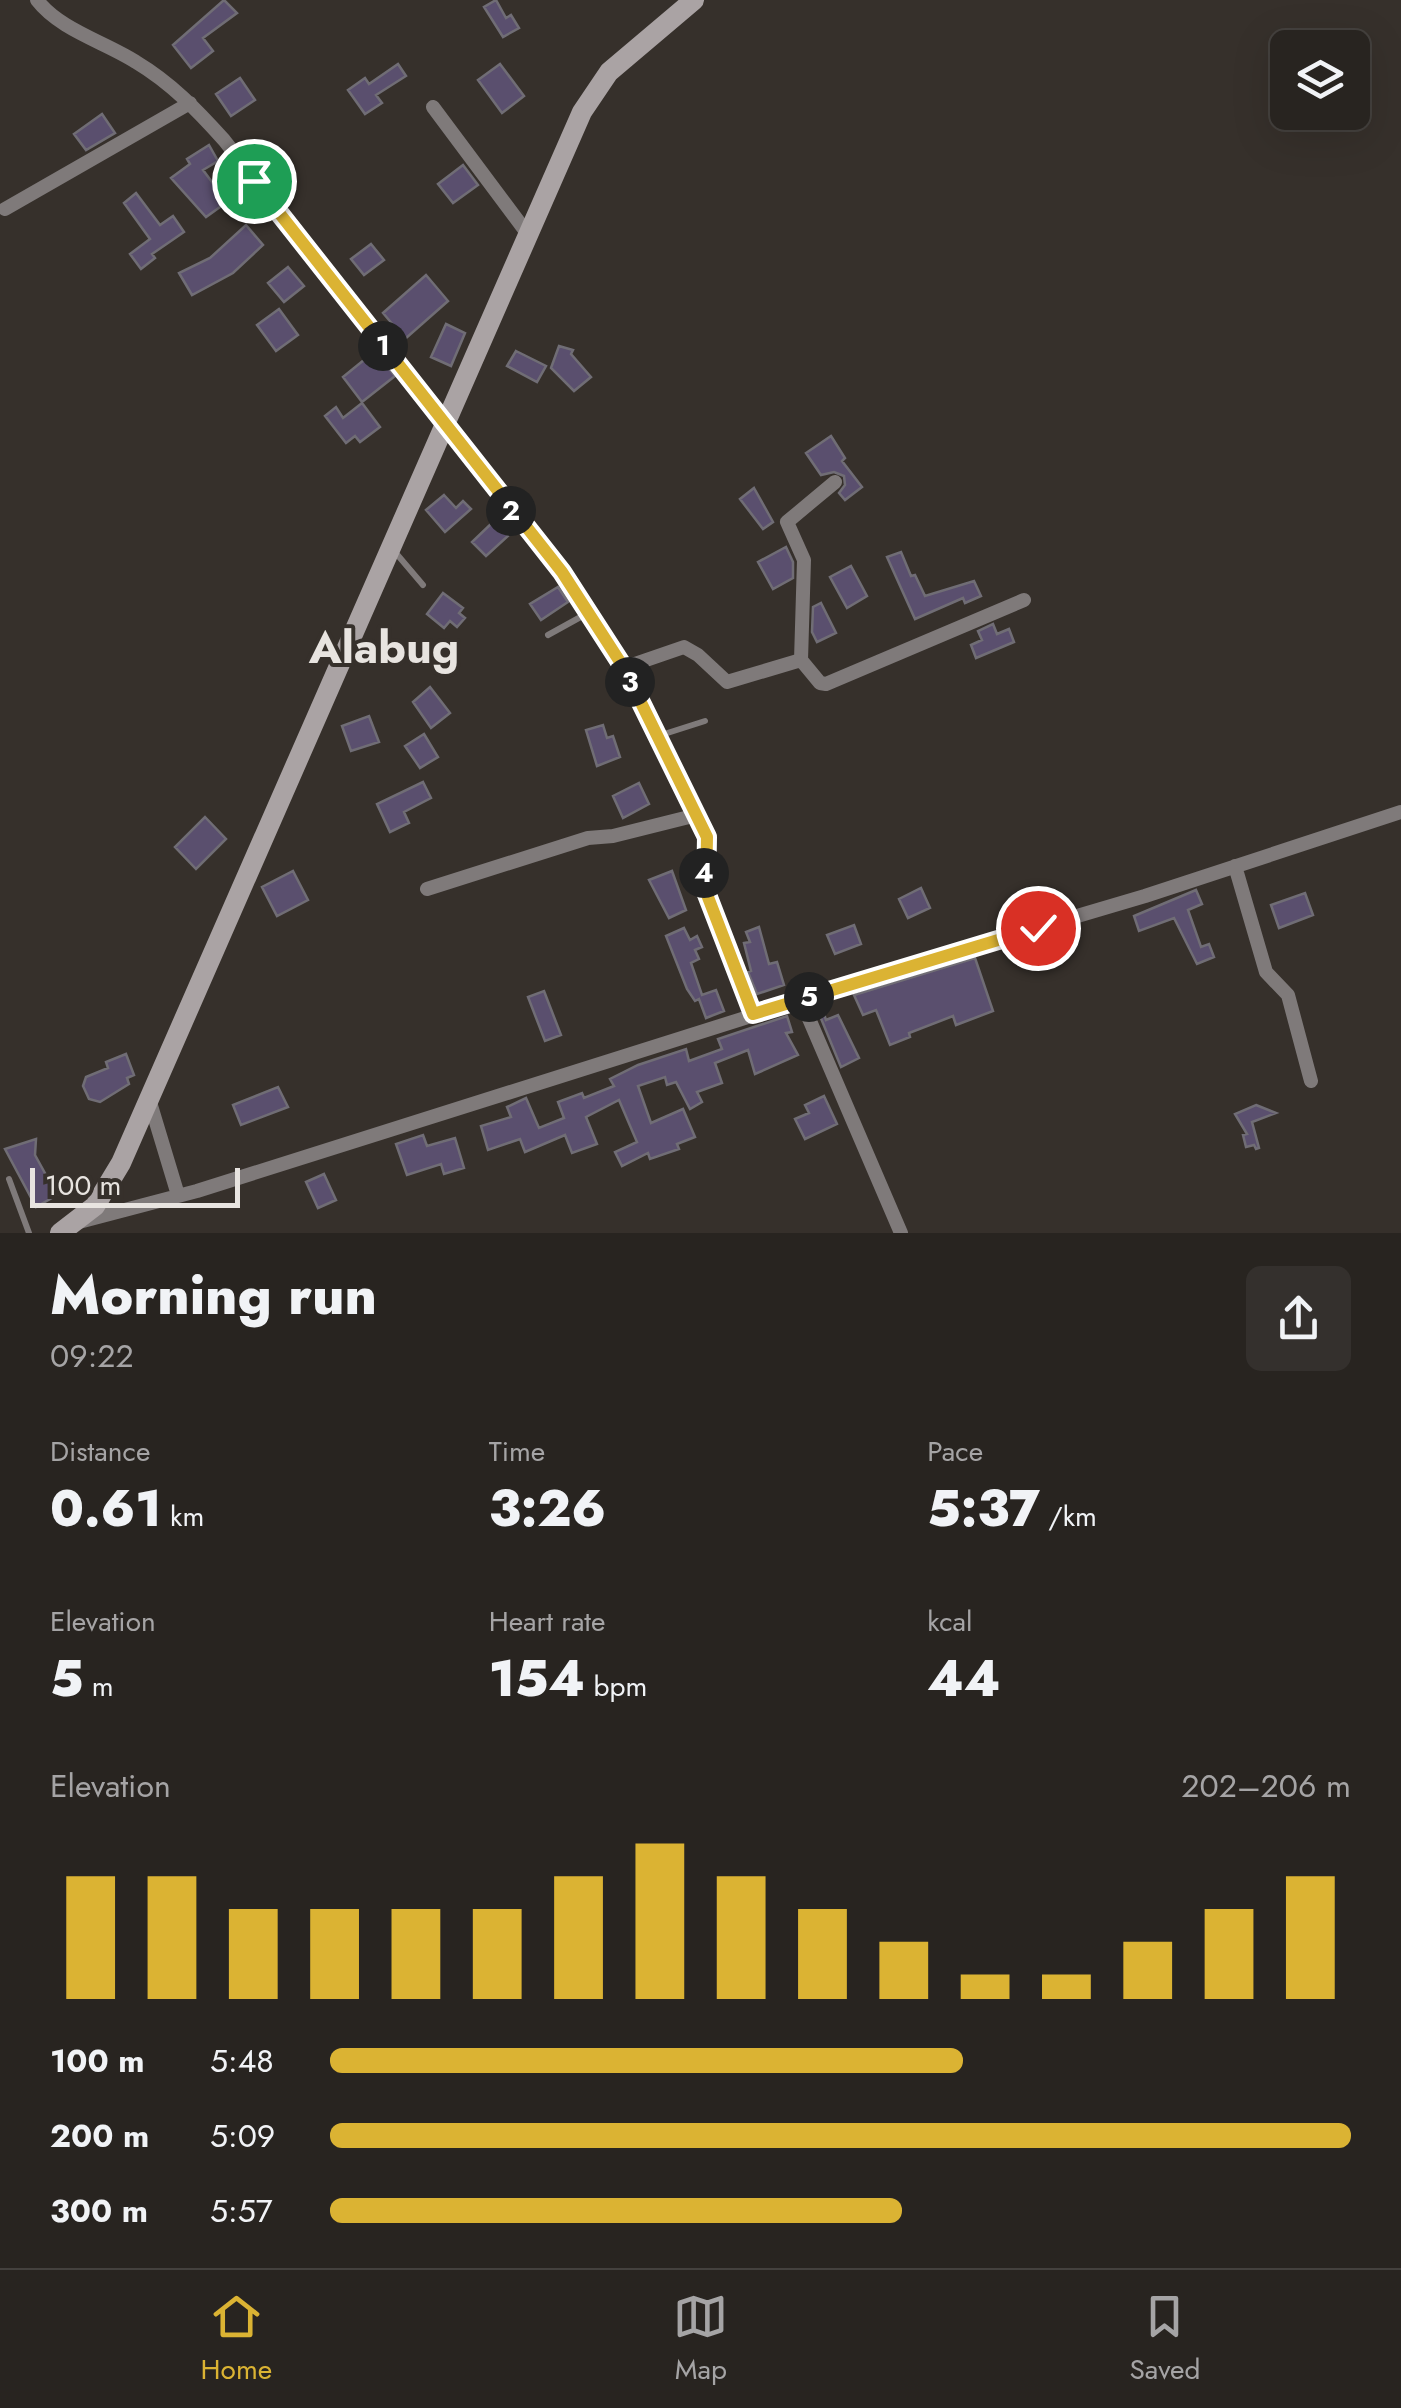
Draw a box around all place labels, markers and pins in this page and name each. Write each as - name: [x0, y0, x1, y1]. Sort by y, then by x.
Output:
- pin: [212, 139, 297, 224]
- pin: 1: [358, 321, 408, 371]
- pin: 2: [486, 486, 536, 536]
- pin: 3: [605, 657, 655, 707]
- pin: 4: [679, 848, 729, 898]
- pin: [996, 886, 1081, 971]
- pin: 5: [784, 972, 834, 1022]

